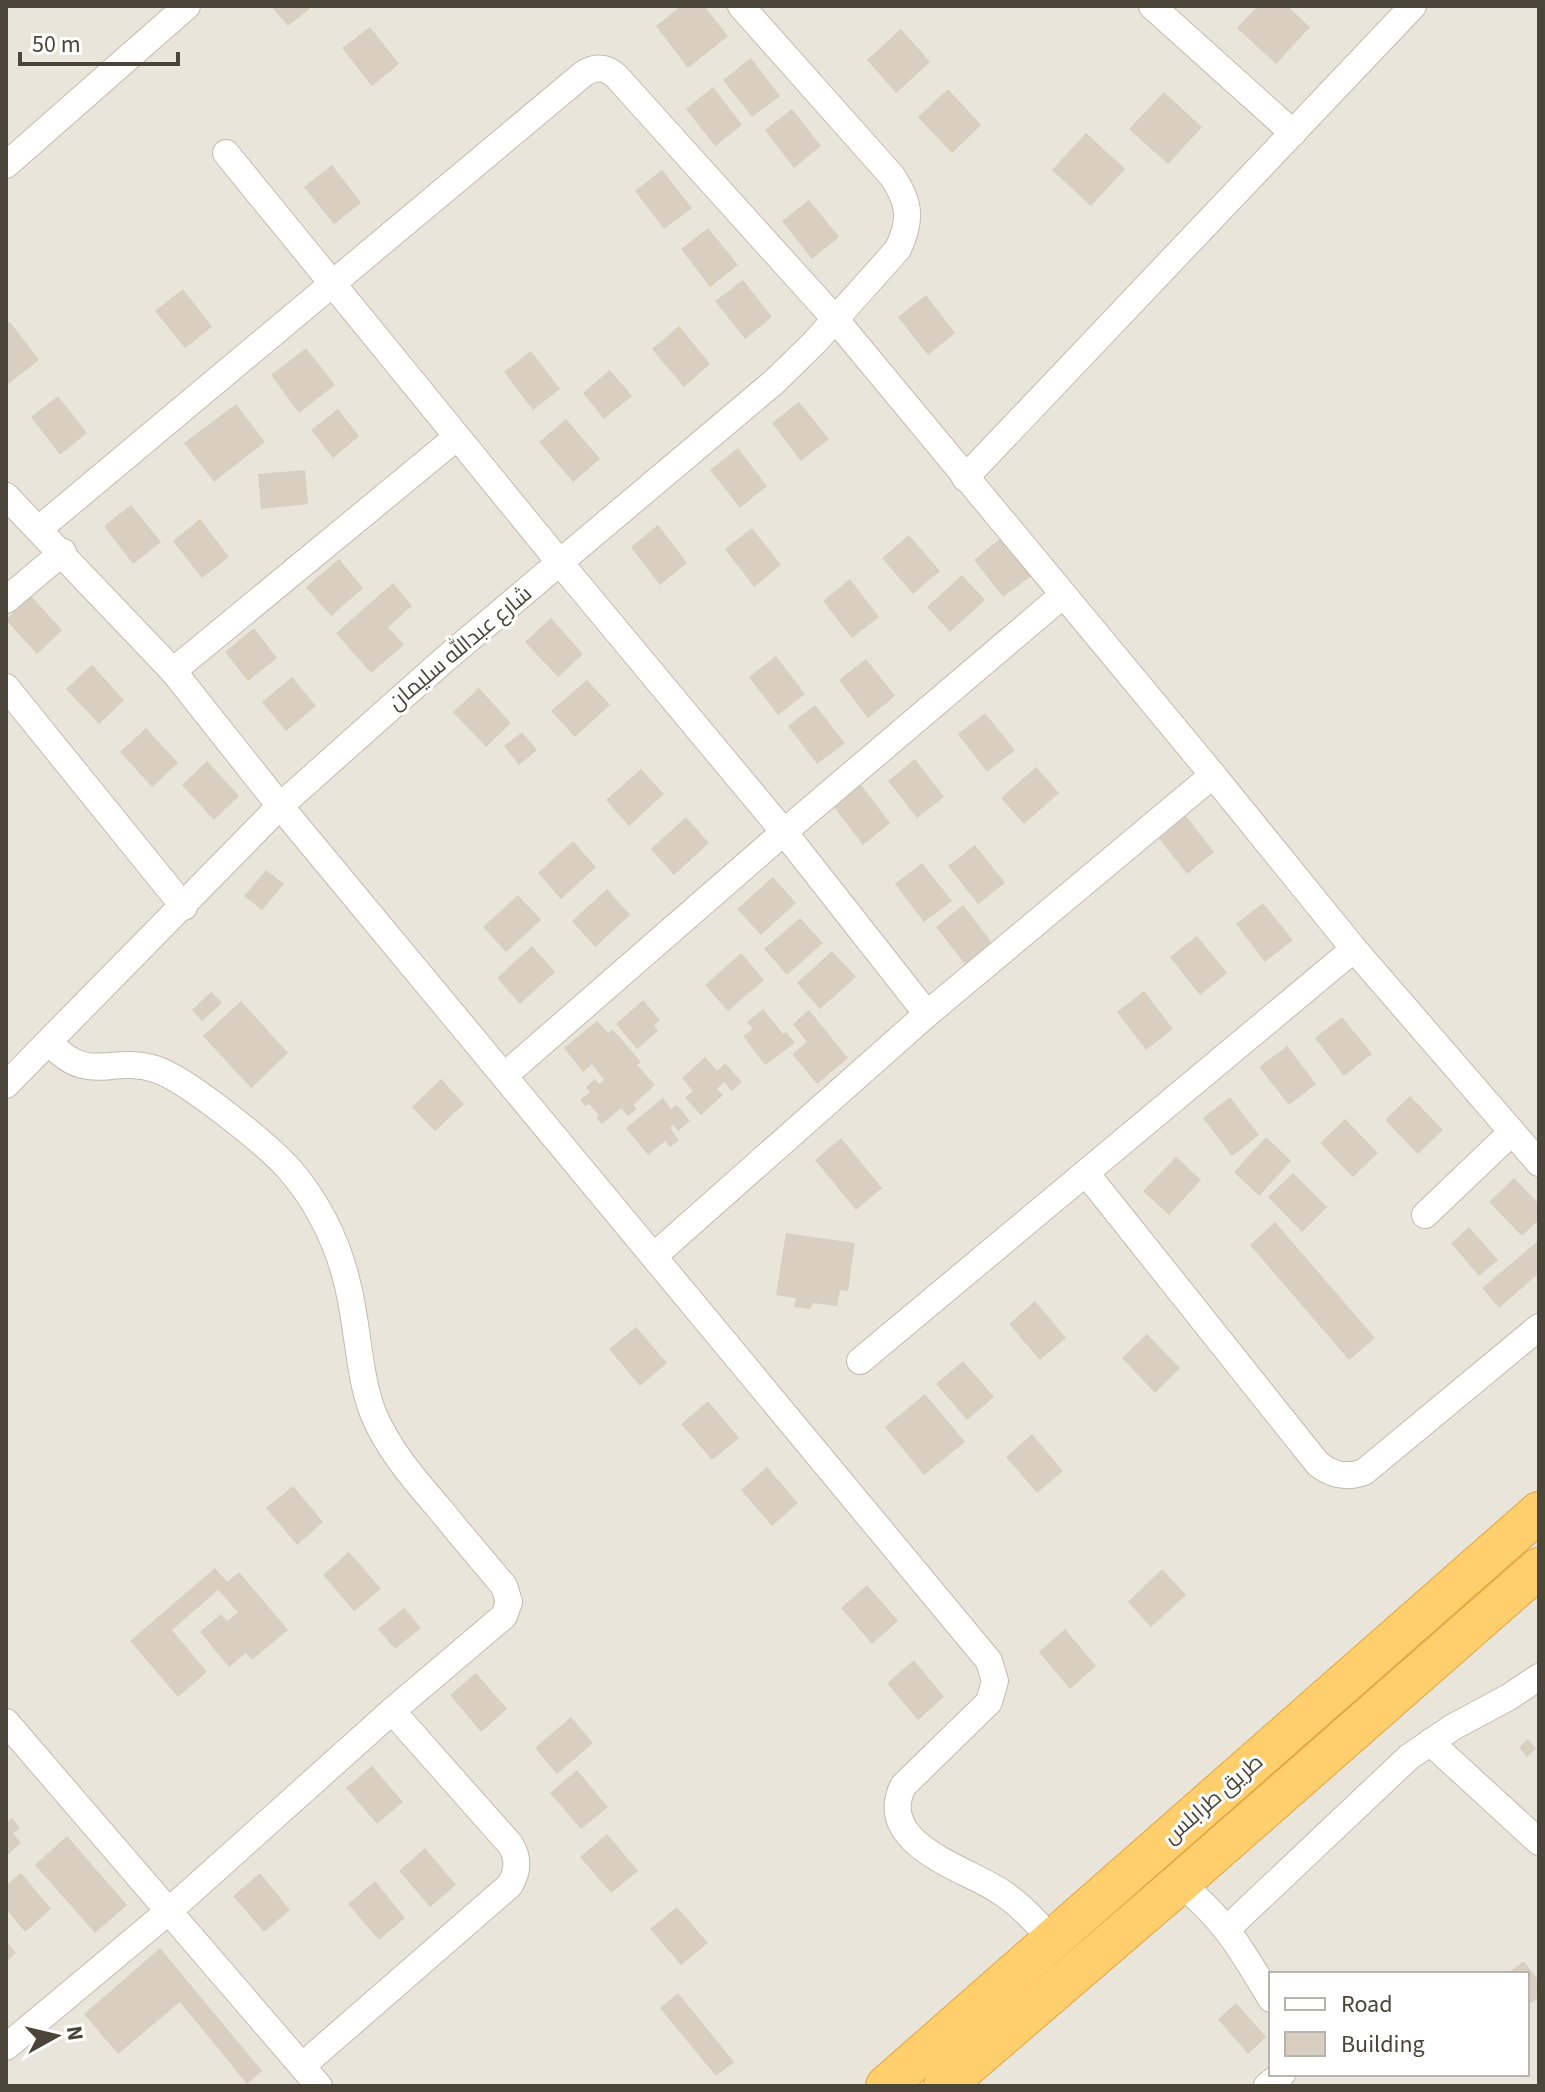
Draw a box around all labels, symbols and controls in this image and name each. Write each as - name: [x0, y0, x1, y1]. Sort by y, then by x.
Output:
- scale bar: [20, 16, 178, 66]
- text: 50 m: [32, 27, 81, 62]
- street label: شارع عبدالله سليمان: [381, 578, 539, 718]
- street label: طريق طرابلس: [1156, 1746, 1270, 1852]
- legend: [1269, 1972, 1529, 2076]
- text: Road: [1341, 1987, 1393, 2022]
- north arrow: [16, 1996, 96, 2076]
- text: N: [58, 2024, 92, 2043]
- text: Building: [1341, 2027, 1425, 2062]

